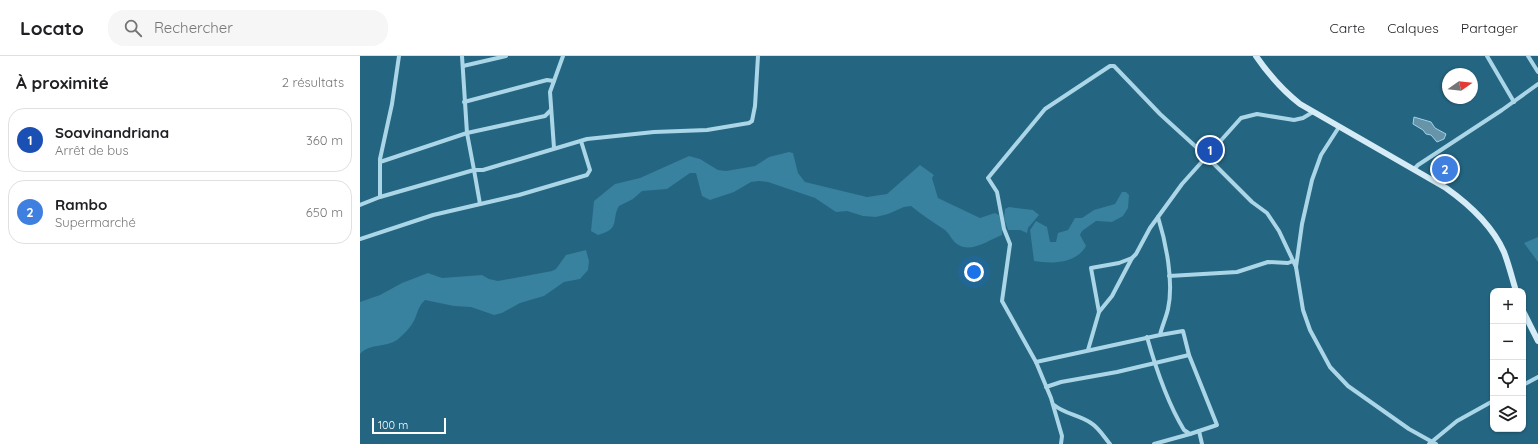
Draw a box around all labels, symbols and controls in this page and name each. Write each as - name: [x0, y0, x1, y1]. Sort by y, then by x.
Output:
- search box: [108, 10, 388, 46]
- text: Locato: [20, 16, 84, 40]
- icon: search: [122, 17, 144, 39]
- text: Rechercher: [154, 18, 233, 37]
- text: Carte: [1330, 19, 1365, 37]
- text: Calques: [1387, 19, 1439, 37]
- text: Partager: [1461, 19, 1518, 37]
- north arrow: [1442, 68, 1478, 104]
- text: À proximité: [16, 72, 109, 93]
- text: 2 résultats: [282, 74, 344, 90]
- text: Soavinandriana: [55, 123, 169, 142]
- text: 1: [27, 132, 33, 148]
- text: 360 m: [306, 132, 343, 148]
- pin: 1: [1197, 135, 1223, 165]
- text: Arrêt de bus: [55, 142, 129, 158]
- pin: 2: [1432, 154, 1458, 184]
- text: Rambo: [55, 195, 107, 214]
- text: 2: [26, 204, 34, 220]
- text: 650 m: [306, 204, 343, 220]
- text: Supermarché: [55, 214, 136, 230]
- your location: [964, 262, 984, 282]
- map controls: [1490, 288, 1526, 432]
- button: +: [1490, 288, 1526, 324]
- button: −: [1490, 324, 1526, 360]
- button: locate: [1490, 360, 1526, 396]
- button: layers: [1490, 396, 1526, 432]
- scale bar: [372, 416, 446, 435]
- text: 100 m: [378, 418, 408, 432]

